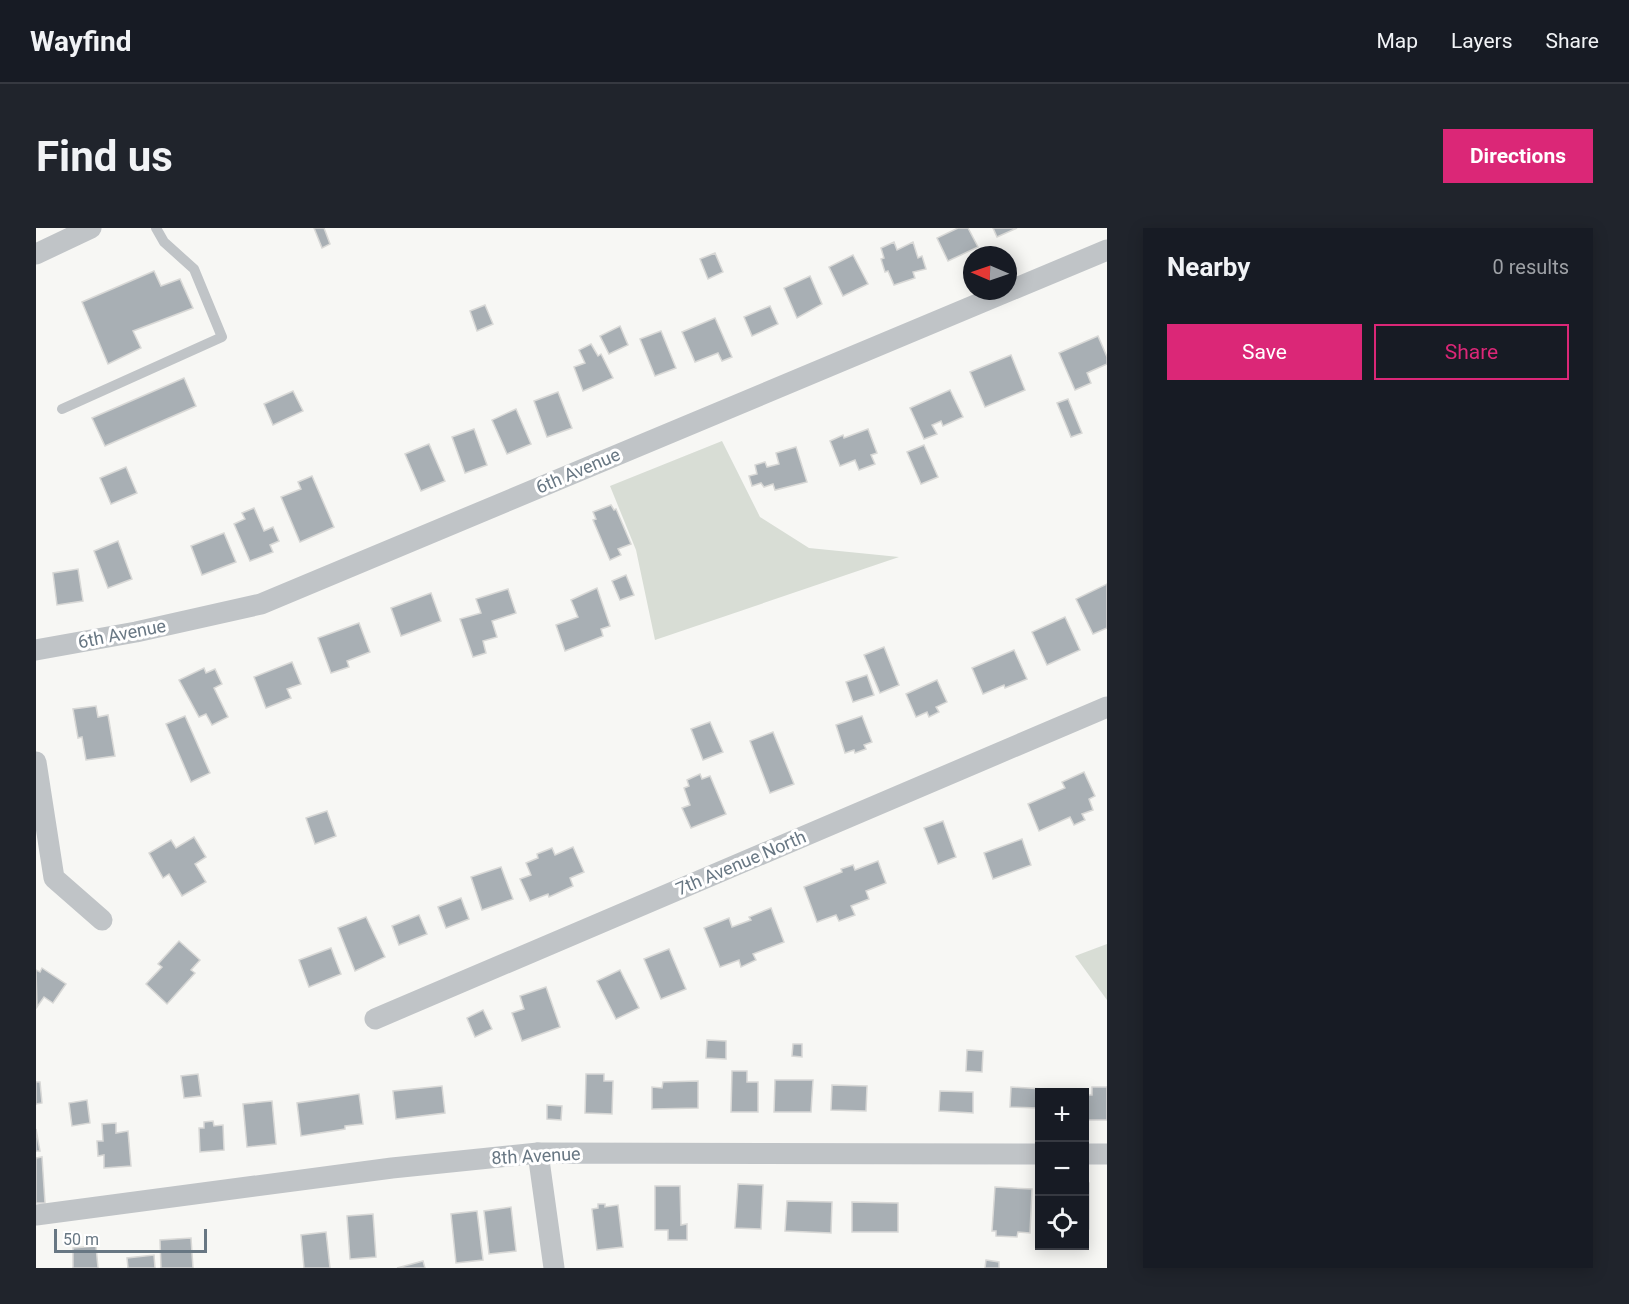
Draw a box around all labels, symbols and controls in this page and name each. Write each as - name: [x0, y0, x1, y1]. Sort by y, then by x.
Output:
- text: Wayfind: [30, 25, 131, 58]
- text: Map: [1376, 29, 1418, 53]
- text: Layers: [1451, 29, 1512, 53]
- text: Share: [1545, 29, 1599, 53]
- button: Directions: [1443, 129, 1593, 183]
- text: Find us: [36, 132, 173, 181]
- north arrow: [963, 246, 1017, 300]
- text: Nearby: [1167, 252, 1250, 282]
- text: 0 results: [1493, 255, 1569, 279]
- button: Save: [1167, 324, 1362, 380]
- button: Share: [1374, 324, 1569, 380]
- street label: 6th Avenue: [533, 443, 623, 498]
- street label: 6th Avenue: [76, 615, 168, 652]
- street label: 7th Avenue North: [673, 826, 809, 899]
- map controls: [1035, 1088, 1089, 1250]
- button: +: [1035, 1088, 1089, 1142]
- button: −: [1035, 1142, 1089, 1196]
- street label: 8th Avenue: [491, 1143, 581, 1168]
- button: locate: [1035, 1196, 1089, 1250]
- scale bar: [54, 1226, 207, 1254]
- text: 50 m: [63, 1230, 99, 1249]

